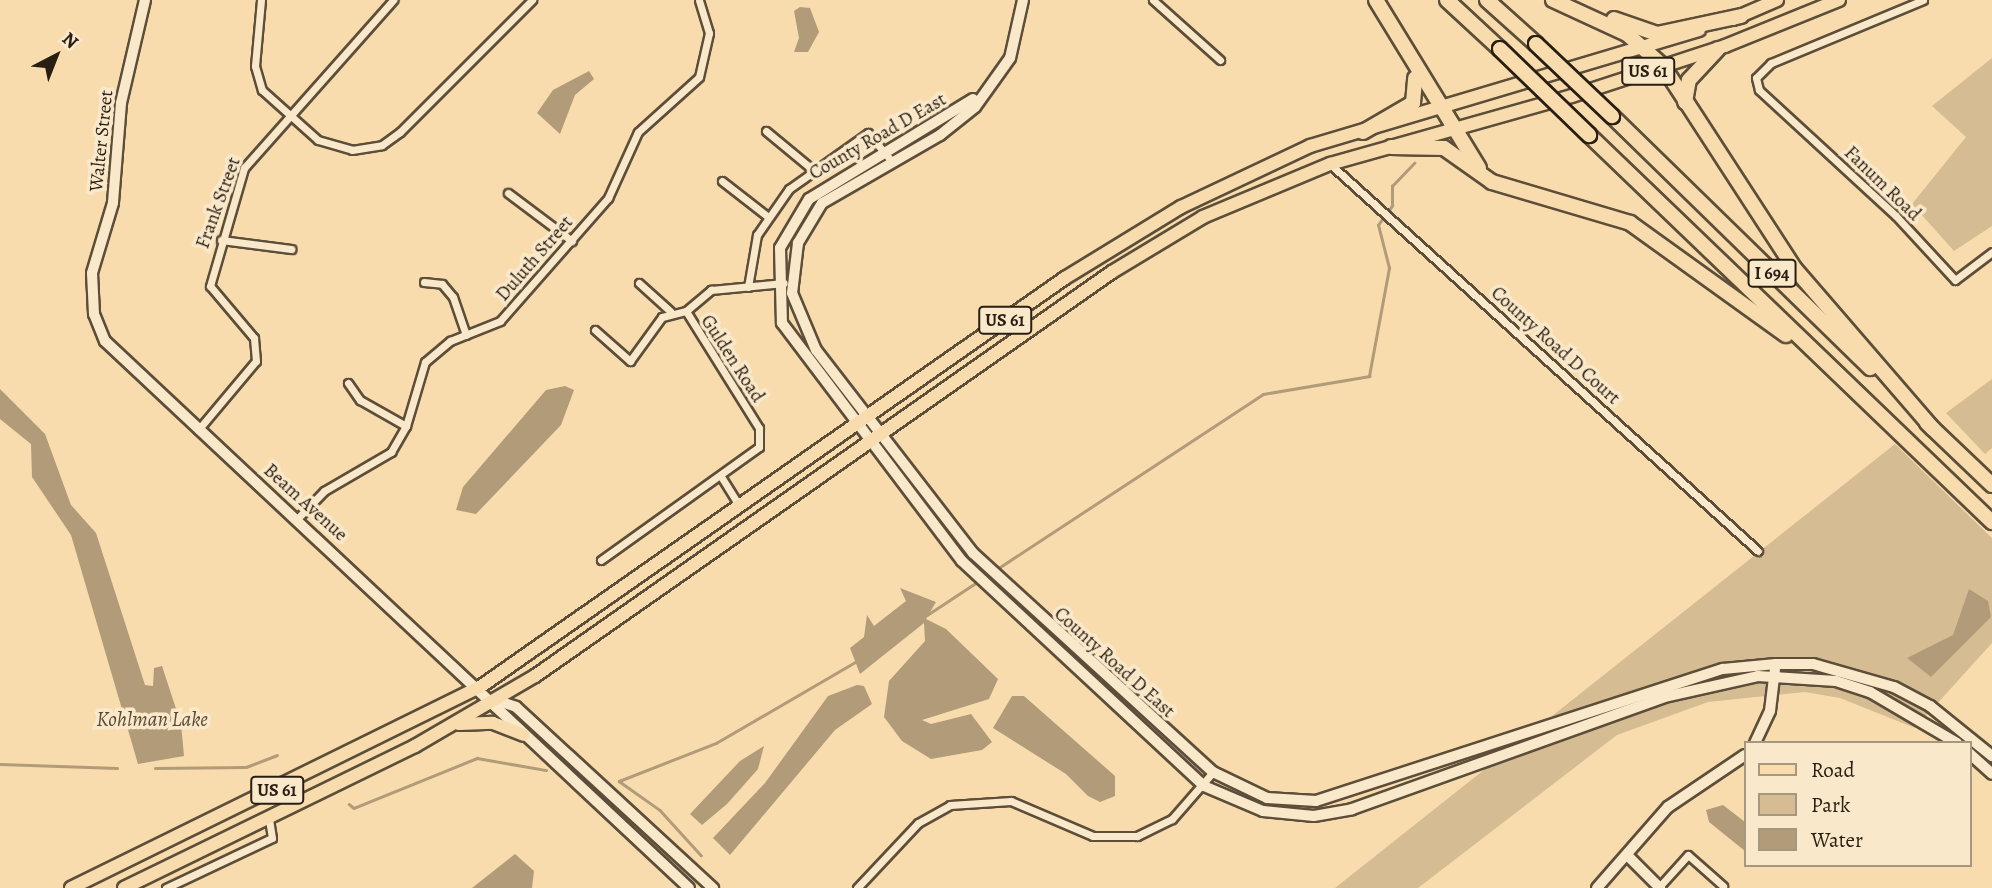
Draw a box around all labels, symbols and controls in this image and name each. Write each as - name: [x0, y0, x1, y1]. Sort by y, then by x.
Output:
- north arrow: [21, 21, 91, 91]
- text: N: [56, 26, 84, 55]
- road number: US 61: [1620, 56, 1676, 86]
- street label: Walter Street: [85, 89, 119, 193]
- street label: County Road D East: [806, 89, 950, 185]
- street label: Fanum Road: [1839, 142, 1925, 226]
- street label: Frank Street: [192, 154, 246, 252]
- street label: Duluth Street: [492, 212, 578, 306]
- road number: I 694: [1748, 258, 1796, 288]
- street label: County Road D Court: [1486, 282, 1624, 410]
- road number: US 61: [977, 306, 1033, 334]
- street label: Gulden Road: [695, 311, 769, 407]
- street label: Beam Avenue: [258, 460, 352, 546]
- street label: County Road D East: [1049, 603, 1179, 723]
- water label: Kohlman Lake: [96, 706, 208, 732]
- legend: [1744, 741, 1971, 867]
- text: Road: [1811, 756, 1855, 784]
- road number: US 61: [249, 776, 305, 804]
- text: Park: [1811, 791, 1850, 819]
- text: Water: [1811, 826, 1863, 854]

